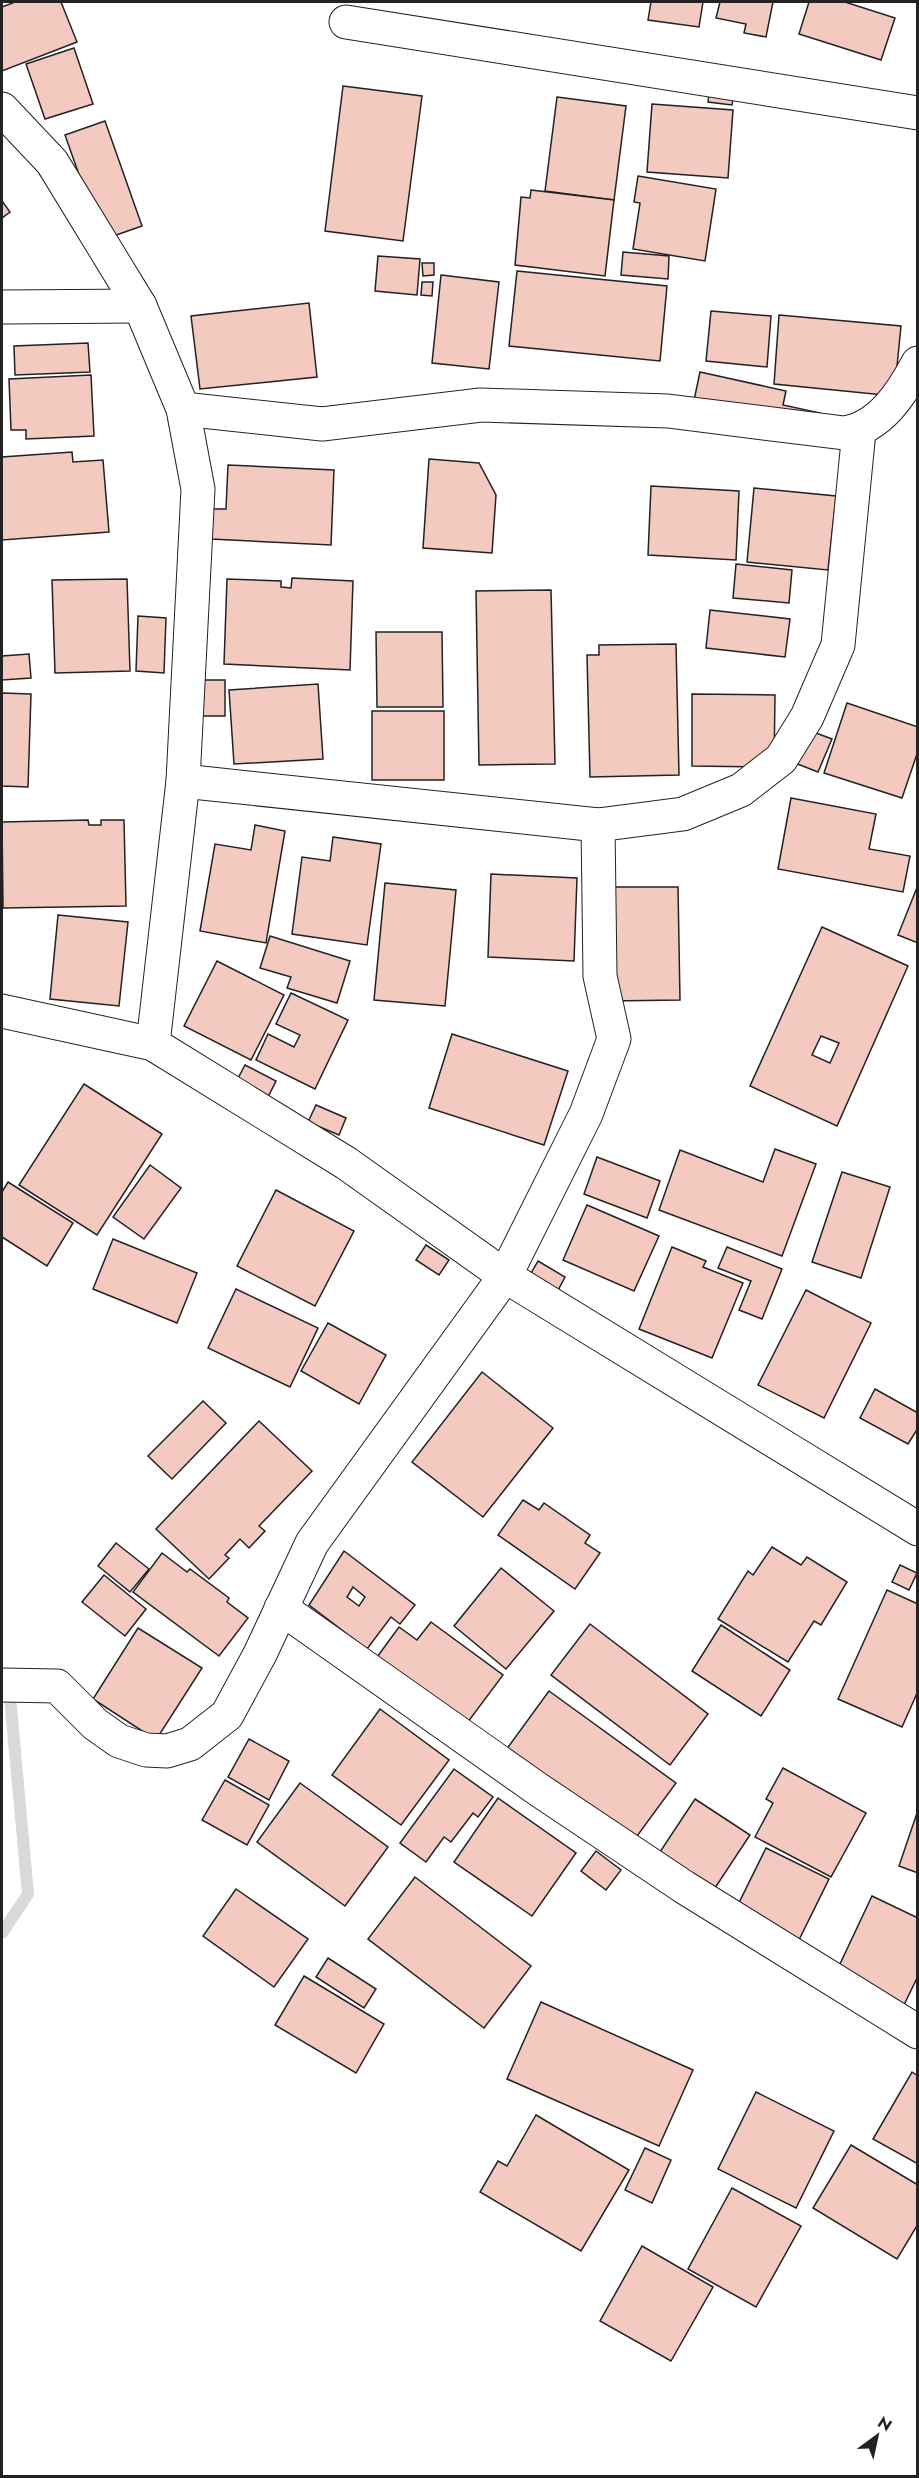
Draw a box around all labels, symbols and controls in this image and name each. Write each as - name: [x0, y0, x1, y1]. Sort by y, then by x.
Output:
- north arrow: [847, 2406, 907, 2466]
- text: N: [873, 2411, 896, 2437]

